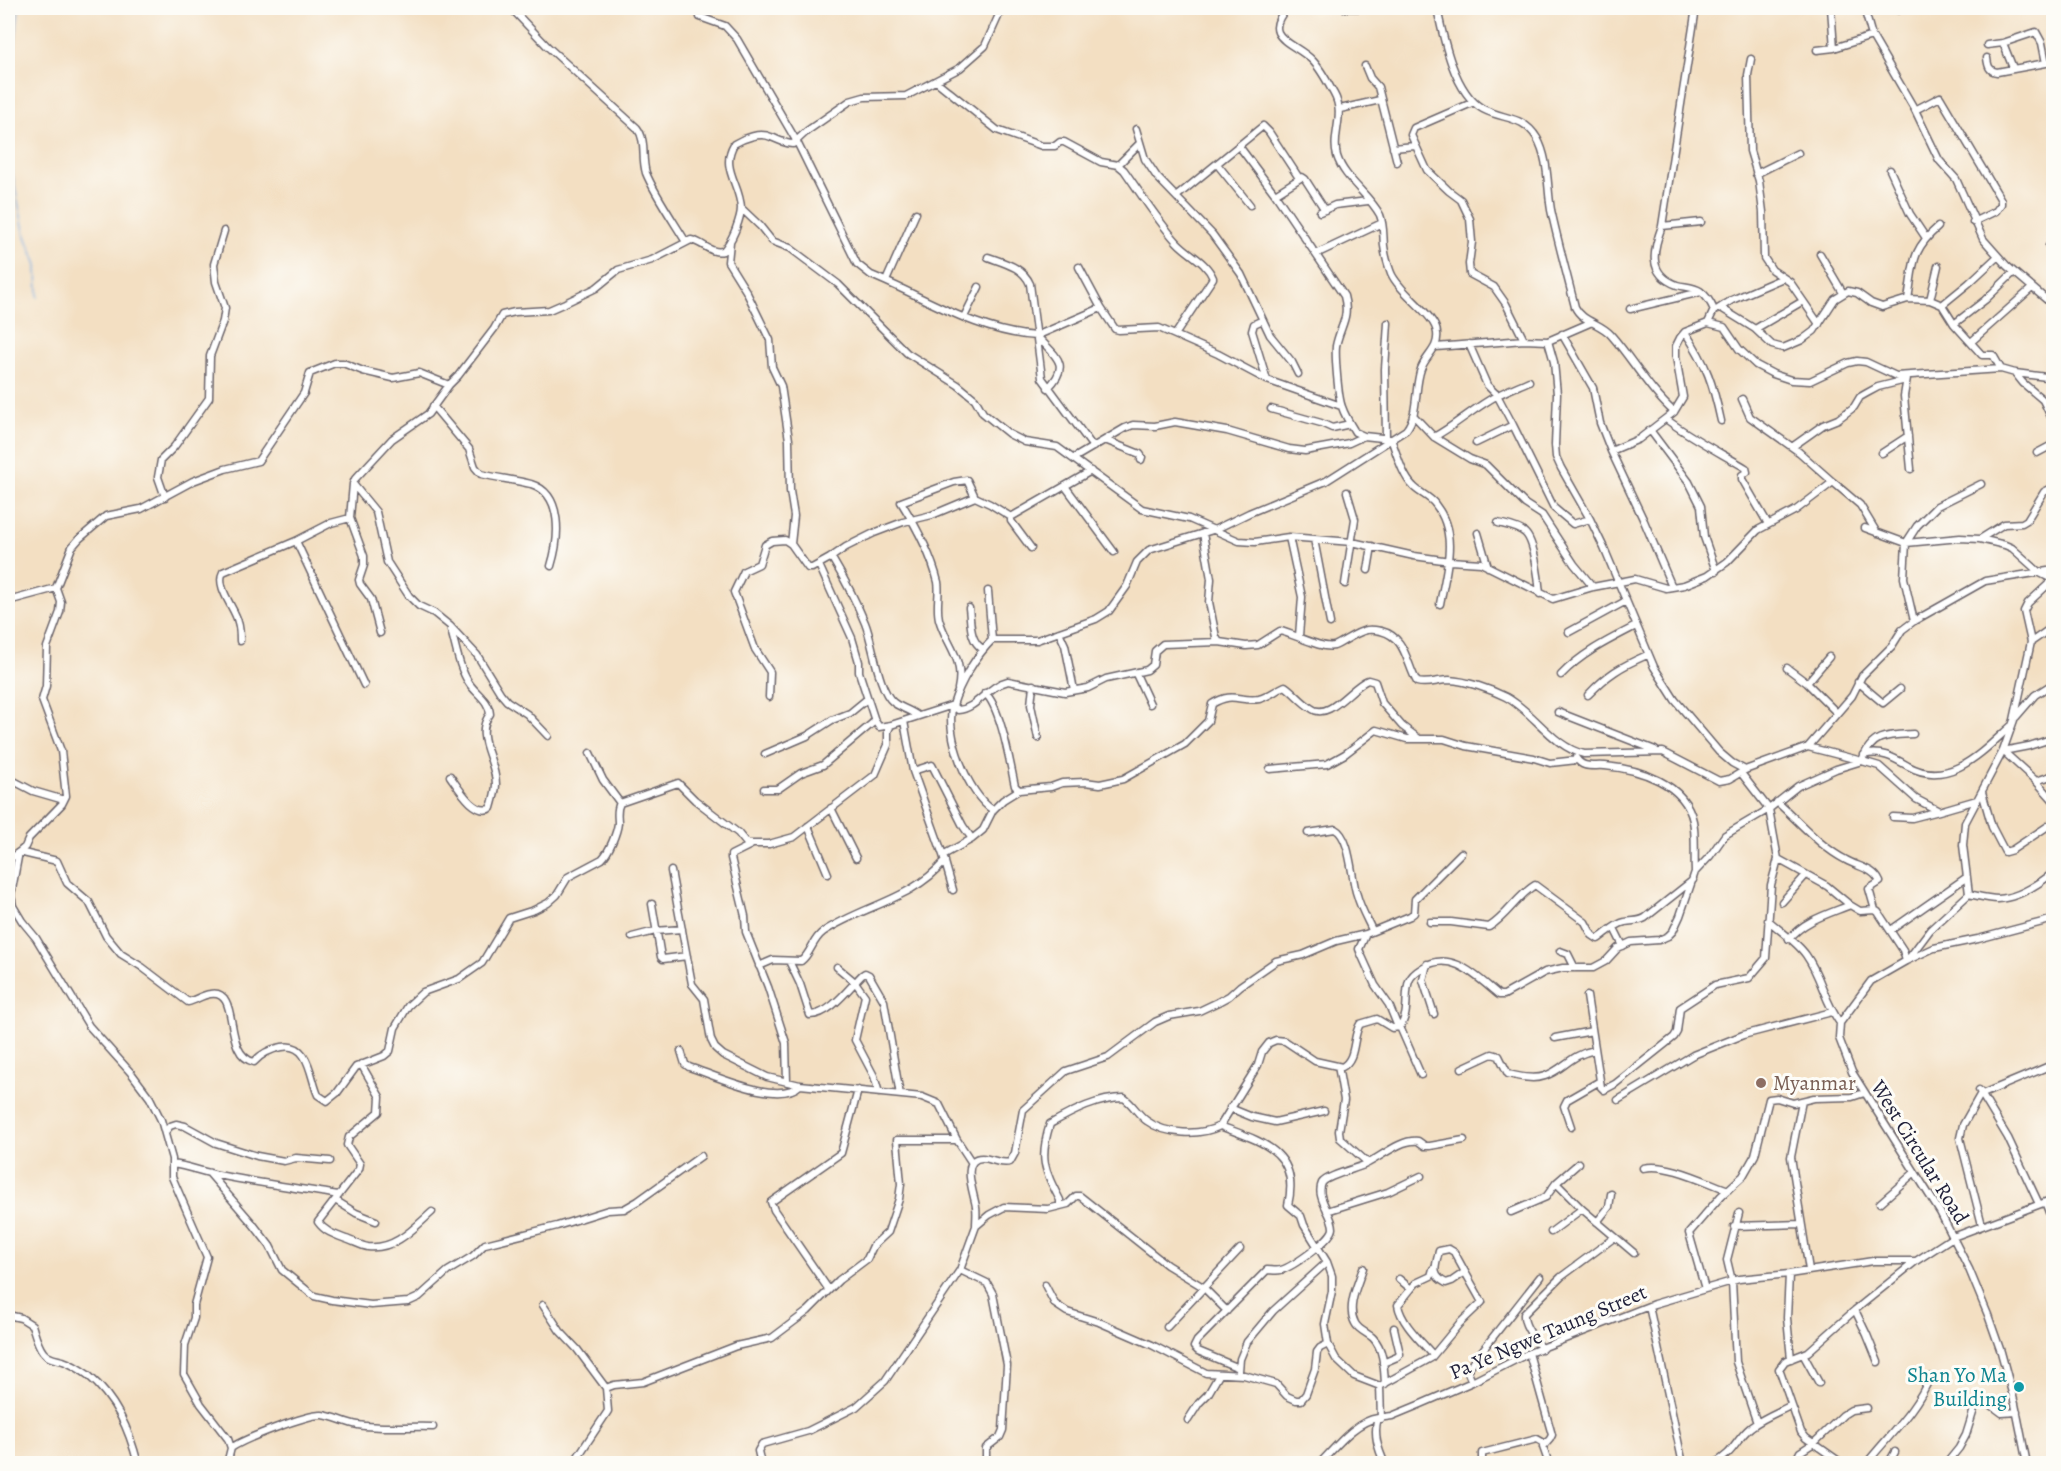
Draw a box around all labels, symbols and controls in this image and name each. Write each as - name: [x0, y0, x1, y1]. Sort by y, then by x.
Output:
- place label: Myanmar: [1773, 1069, 1856, 1097]
- street label: West Circular Road: [1864, 1074, 1976, 1230]
- marker: Myanmar: [1754, 1076, 1768, 1090]
- street label: Pa Ye Ngwe Taung Street: [1445, 1278, 1651, 1386]
- place label: Shan Yo Ma Building: [1907, 1361, 2007, 1413]
- marker: Shan Yo Ma Building: [2012, 1380, 2026, 1394]

